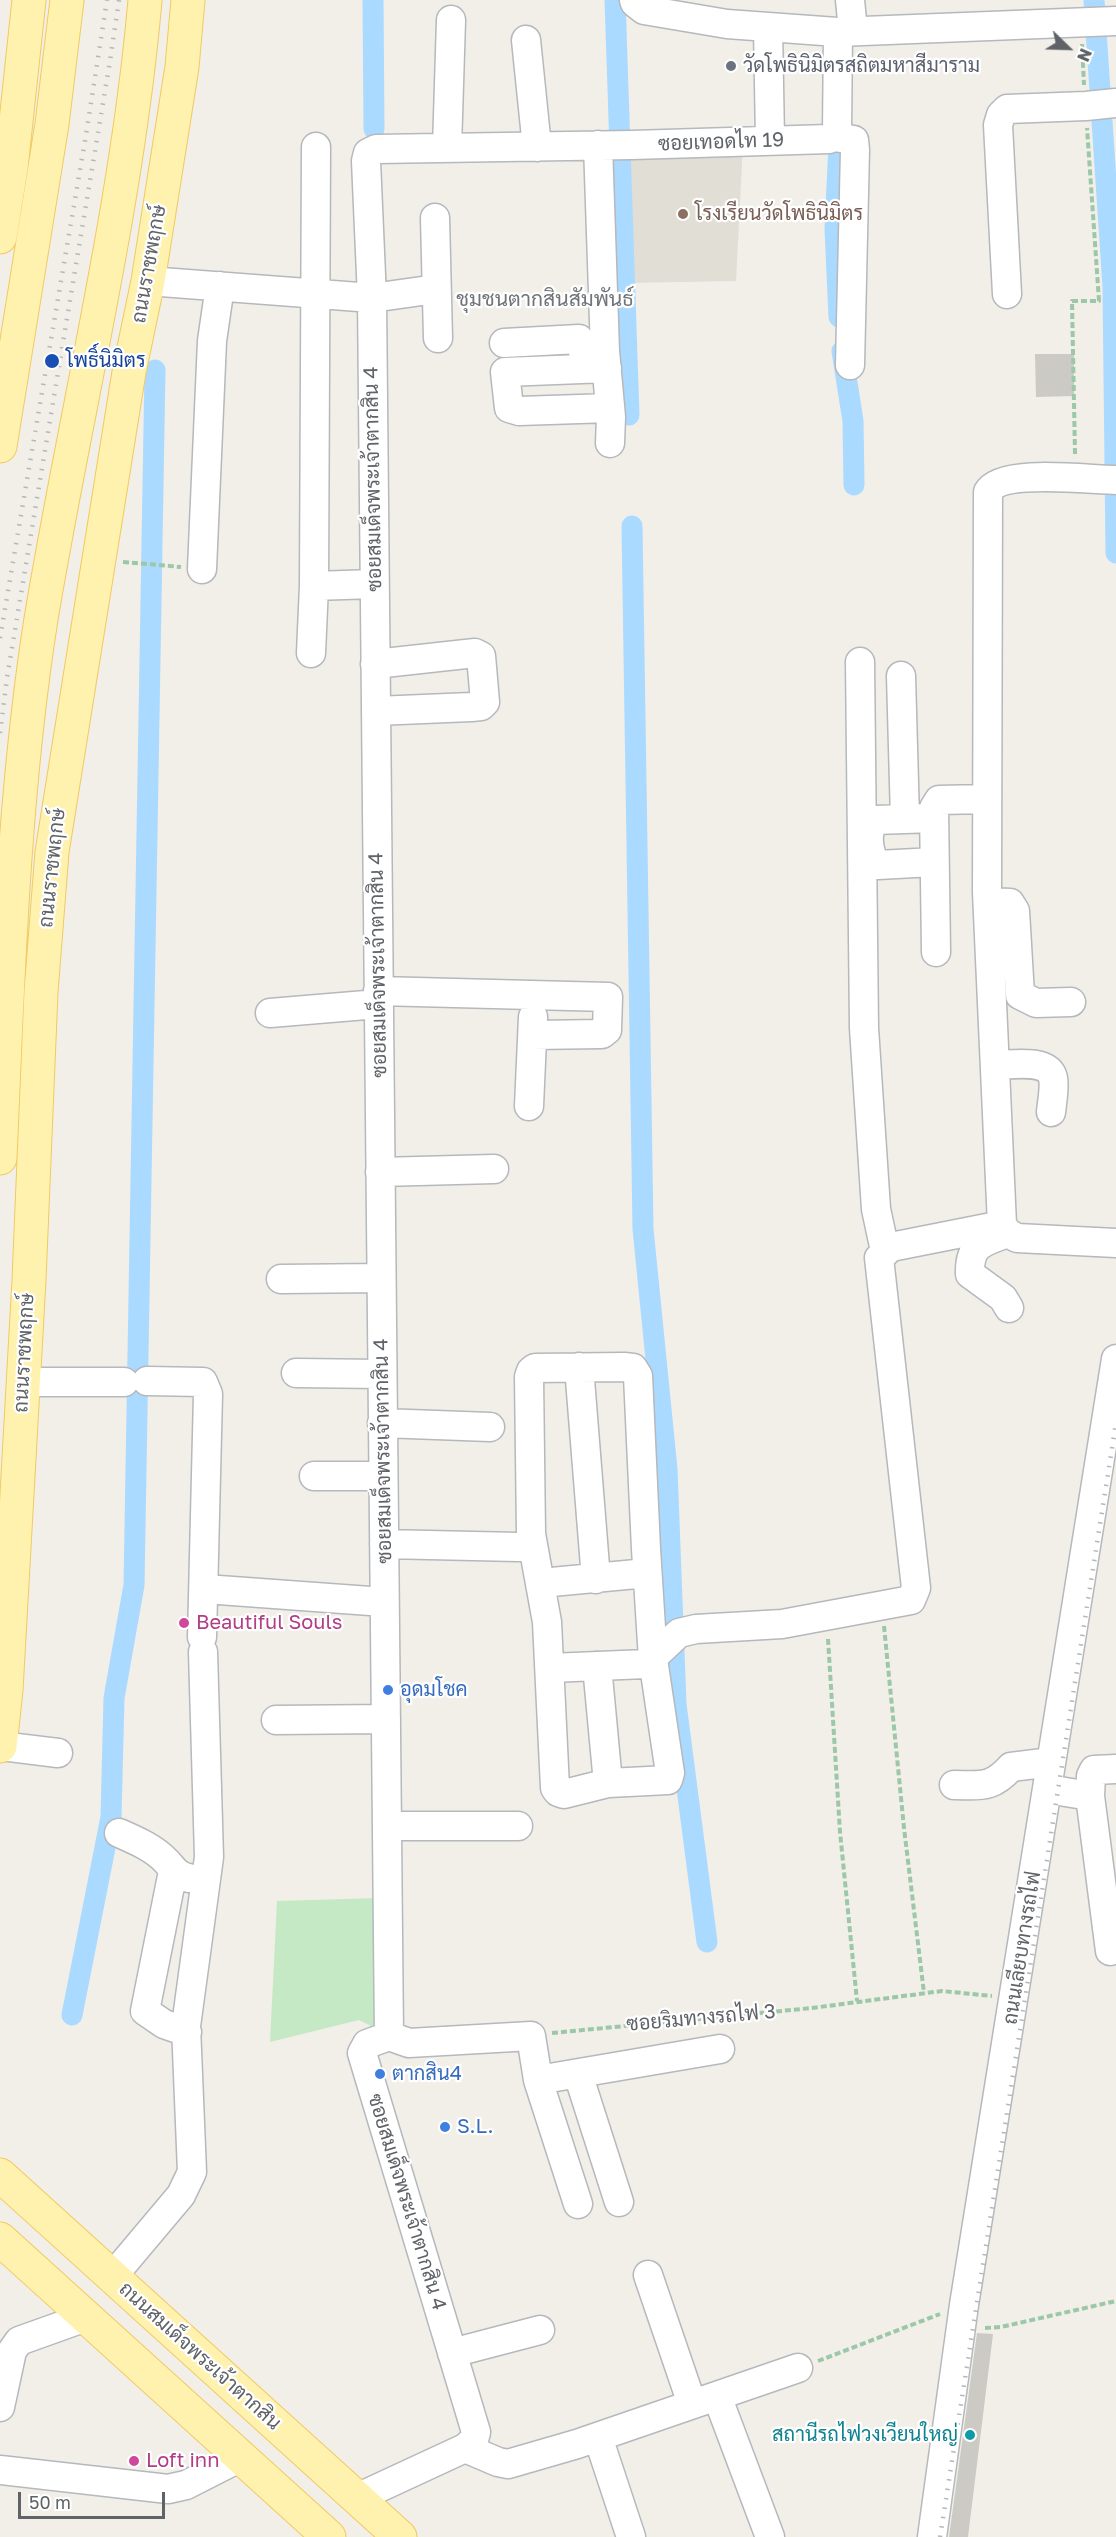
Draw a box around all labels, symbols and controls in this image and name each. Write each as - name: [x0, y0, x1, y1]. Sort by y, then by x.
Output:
- north arrow: [1038, 18, 1098, 78]
- text: N: [1073, 46, 1096, 65]
- place label: วัดโพธินิมิตรสถิตมหาสีมาราม: [743, 54, 980, 78]
- marker: วัดโพธินิมิตรสถิตมหาสีมาราม: [724, 59, 738, 73]
- street label: ซอยเทอดไท 19: [658, 128, 784, 156]
- place label: โรงเรียนวัดโพธินิมิตร: [695, 202, 863, 226]
- street label: ถนนราชพฤกษ์: [127, 203, 171, 325]
- marker: โรงเรียนวัดโพธินิมิตร: [676, 207, 690, 221]
- district label: ชุมชนตากสินสัมพันธ์: [456, 286, 634, 312]
- place label: โพธิ์นิมิตร: [66, 349, 146, 373]
- marker: โพธิ์นิมิตร: [43, 352, 61, 370]
- street label: ซอยสมเด็จพระเจ้าตากสิน 4: [359, 366, 387, 592]
- street label: ถนนราชพฤกษ์: [34, 807, 70, 929]
- street label: ซอยสมเด็จพระเจ้าตากสิน 4: [364, 852, 392, 1078]
- street label: ถนนราชพฤกษ์: [9, 1293, 39, 1413]
- street label: ซอยสมเด็จพระเจ้าตากสิน 4: [369, 1338, 397, 1564]
- place label: Beautiful Souls: [196, 1611, 342, 1635]
- marker: Beautiful Souls: [177, 1616, 191, 1630]
- place label: อุดมโชค: [400, 1678, 468, 1702]
- marker: อุดมโชค: [381, 1683, 395, 1697]
- street label: ถนนเลียบทางรถไฟ: [998, 1870, 1046, 2026]
- street label: ซอยริมทางรถไฟ 3: [625, 2000, 777, 2036]
- place label: ตากสิน4: [392, 2062, 462, 2086]
- marker: ตากสิน4: [373, 2067, 387, 2081]
- street label: ซอยสมเด็จพระเจ้าตากสิน 4: [363, 2091, 451, 2313]
- place label: S.L.: [457, 2115, 493, 2139]
- marker: S.L.: [438, 2120, 452, 2134]
- street label: ถนนสมเด็จพระเจ้าตากสิน: [114, 2277, 286, 2435]
- place label: สถานีรถไฟวงเวียนใหญ่: [772, 2423, 958, 2447]
- marker: สถานีรถไฟวงเวียนใหญ่: [963, 2428, 977, 2442]
- place label: Loft inn: [146, 2449, 219, 2473]
- marker: Loft inn: [127, 2454, 141, 2468]
- scale bar: [21, 2480, 168, 2518]
- text: 50 m: [29, 2491, 71, 2513]

